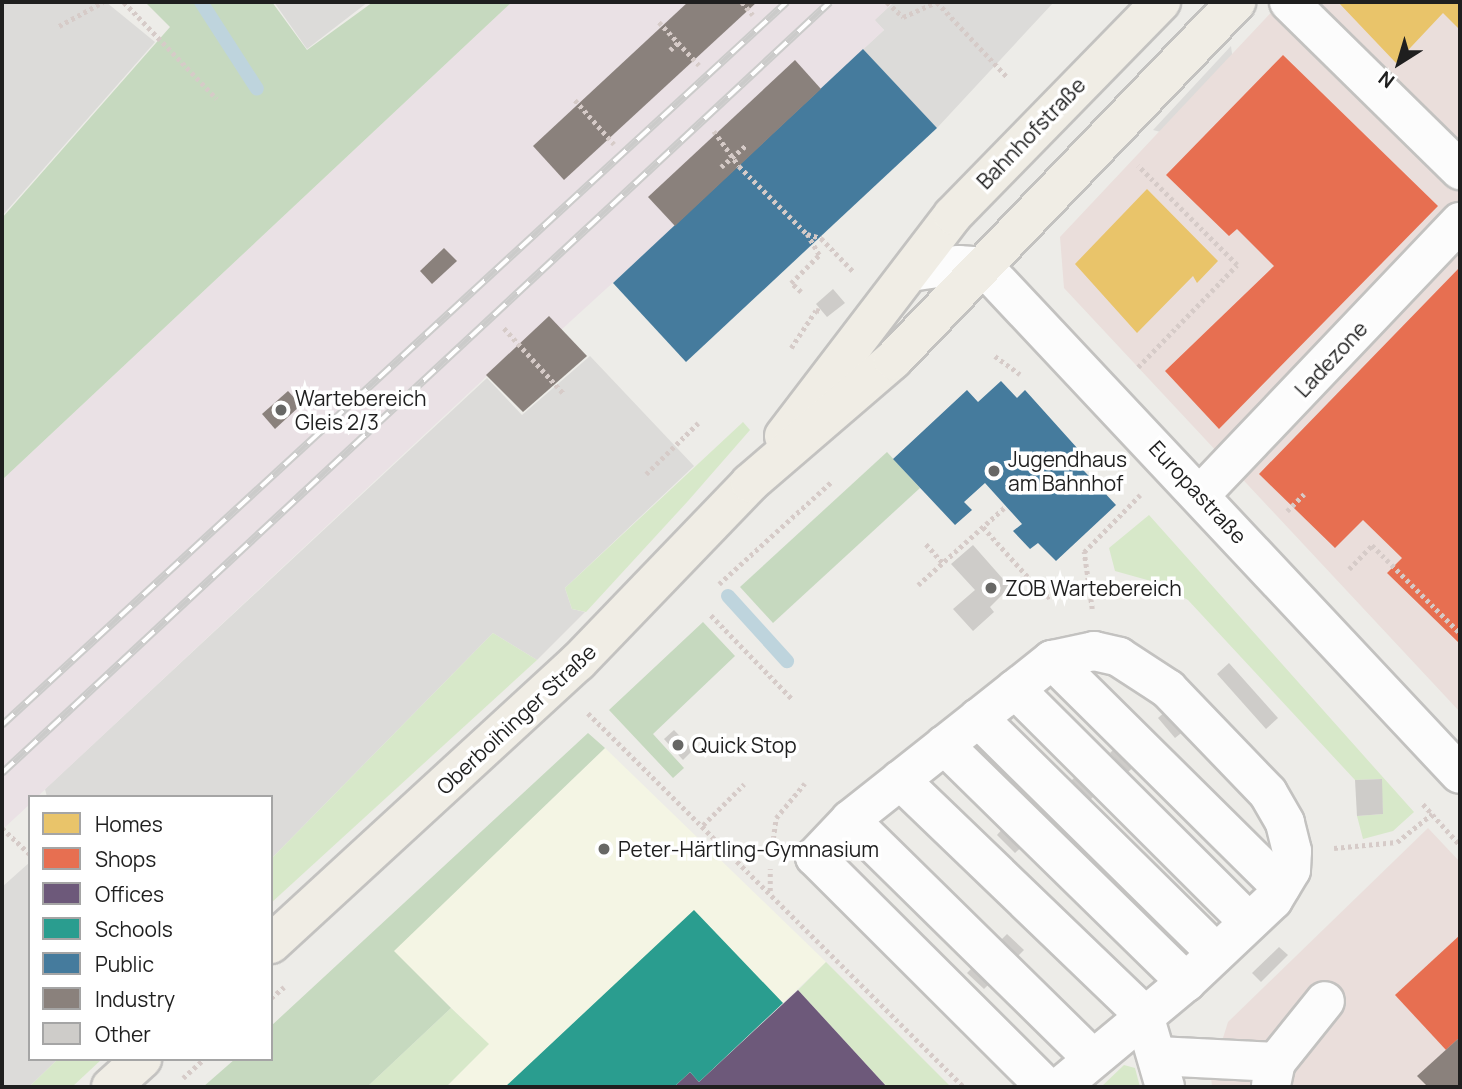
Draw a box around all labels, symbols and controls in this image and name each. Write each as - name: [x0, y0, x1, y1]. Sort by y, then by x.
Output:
- north arrow: [1364, 28, 1434, 98]
- text: N: [1373, 65, 1400, 94]
- street label: Bahnhofstraße: [972, 72, 1090, 194]
- street label: Ladezone: [1290, 316, 1372, 402]
- place label: Wartebereich Gleis 2/3: [295, 385, 427, 435]
- marker: Wartebereich Gleis 2/3: [273, 402, 289, 418]
- street label: Europastraße: [1144, 435, 1252, 549]
- place label: Jugendhaus am Bahnhof: [1008, 446, 1127, 496]
- marker: Jugendhaus am Bahnhof: [986, 463, 1002, 479]
- place label: ZOB Wartebereich: [1005, 575, 1182, 601]
- marker: ZOB Wartebereich: [983, 580, 999, 596]
- street label: Oberboihinger Straße: [431, 639, 601, 799]
- place label: Quick Stop: [692, 732, 797, 758]
- marker: Quick Stop: [670, 737, 686, 753]
- legend: [28, 795, 273, 1061]
- text: Homes: [95, 810, 163, 838]
- place label: Peter-Härtling-Gymnasium: [618, 836, 879, 862]
- marker: Peter-Härtling-Gymnasium: [596, 841, 612, 857]
- text: Shops: [95, 845, 156, 873]
- text: Offices: [95, 880, 164, 908]
- text: Schools: [95, 915, 173, 943]
- text: Public: [95, 950, 154, 978]
- text: Industry: [95, 985, 175, 1013]
- text: Other: [95, 1020, 151, 1048]

